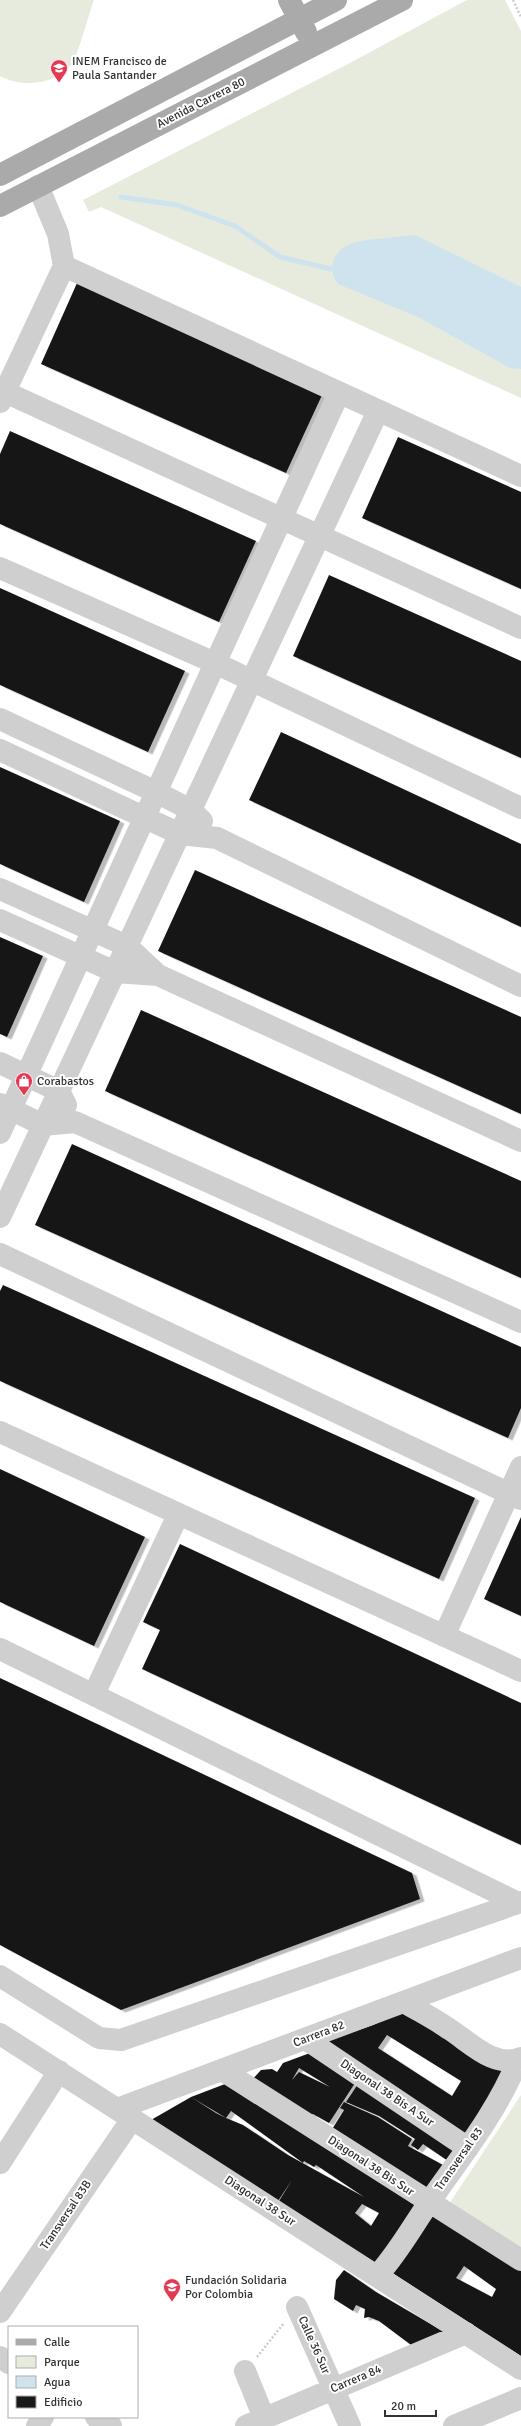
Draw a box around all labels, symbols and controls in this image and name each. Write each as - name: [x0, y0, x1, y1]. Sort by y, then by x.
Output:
- place label: INEM Francisco de Paula Santander: [72, 54, 167, 83]
- school or university icon: INEM Francisco de Paula Santander: [49, 58, 69, 83]
- street label: Avenida Carrera 80: [154, 74, 248, 132]
- shop icon: Corabastos: [14, 1071, 34, 1096]
- place label: Corabastos: [37, 1074, 94, 1089]
- street label: Carrera 82: [291, 2017, 347, 2051]
- street label: Diagonal 38 Bis A Sur: [337, 2056, 437, 2130]
- street label: Transversal 83: [432, 2125, 486, 2193]
- street label: Diagonal 38 Bis Sur: [325, 2132, 418, 2200]
- street label: Diagonal 38 Sur: [222, 2172, 299, 2230]
- street label: Transversal 83B: [37, 2177, 95, 2253]
- place label: Fundación Solidaria Por Colombia: [185, 2273, 287, 2302]
- school or university icon: Fundación Solidaria Por Colombia: [162, 2277, 182, 2302]
- street label: Calle 36 Sur: [295, 2314, 334, 2377]
- legend: [8, 2326, 138, 2418]
- text: Calle: [44, 2335, 70, 2350]
- text: Parque: [44, 2355, 80, 2370]
- street label: Carrera 84: [328, 2361, 384, 2396]
- text: Agua: [44, 2375, 70, 2390]
- scale bar: [385, 2392, 436, 2418]
- text: Edificio: [44, 2395, 82, 2410]
- text: 20 m: [391, 2399, 416, 2414]

